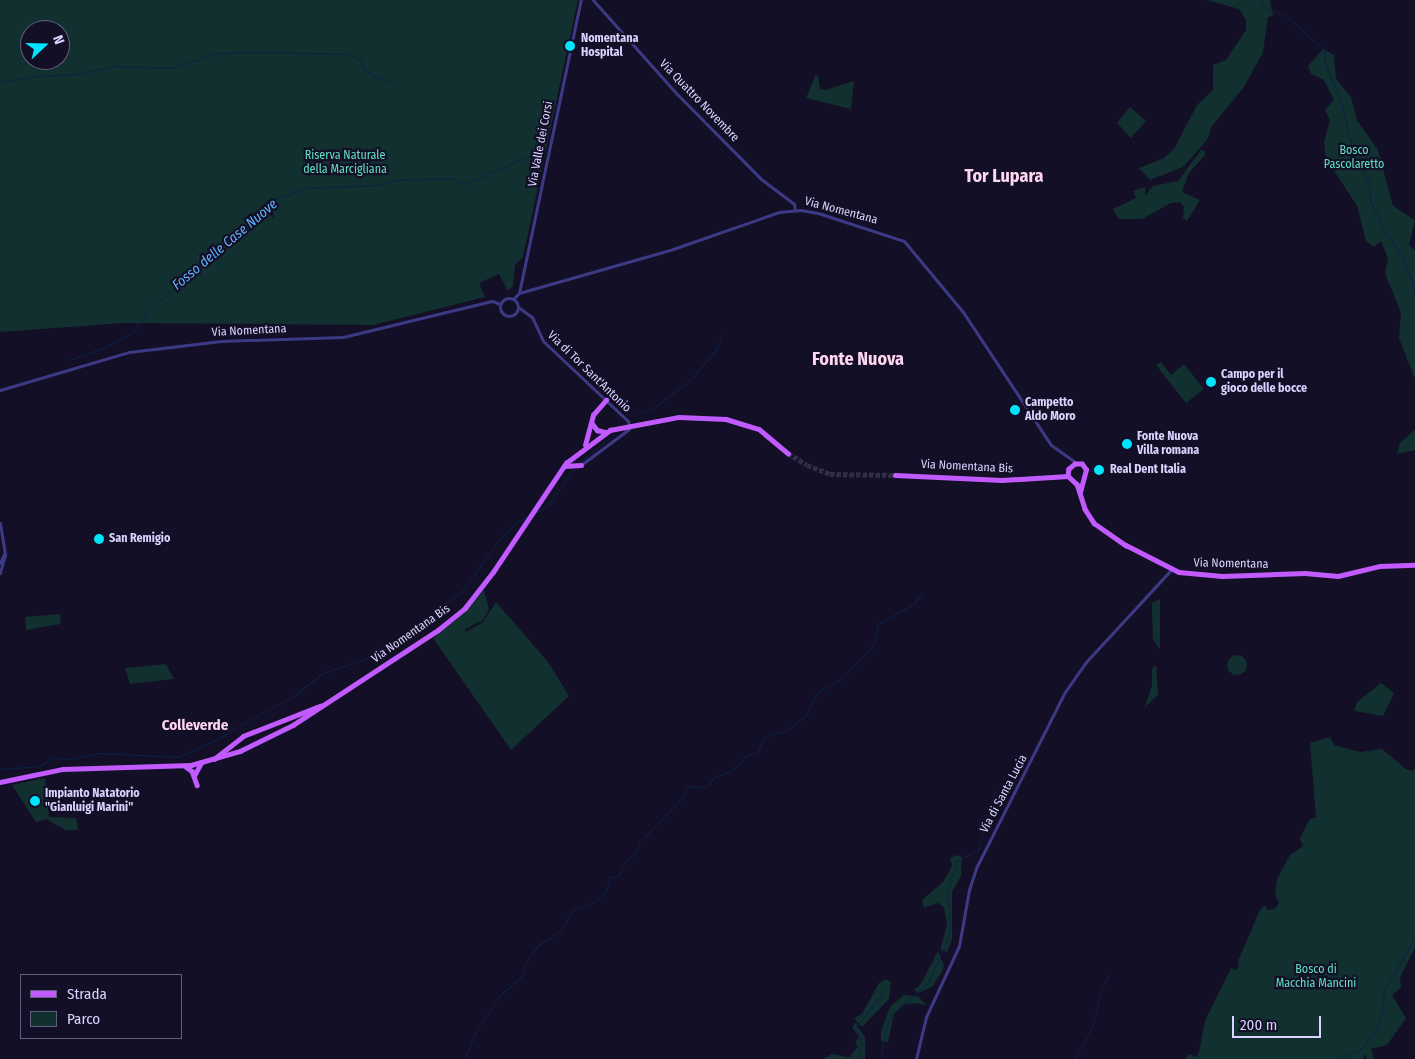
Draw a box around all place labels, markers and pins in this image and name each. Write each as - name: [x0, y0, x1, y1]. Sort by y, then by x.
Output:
- place label: Nomentana Hospital: [581, 32, 638, 60]
- marker: Nomentana Hospital: [563, 39, 577, 53]
- place label: Campo per il gioco delle bocce: [1221, 368, 1307, 396]
- marker: Campo per il gioco delle bocce: [1205, 376, 1217, 388]
- place label: Campetto Aldo Moro: [1025, 396, 1076, 424]
- marker: Campetto Aldo Moro: [1009, 404, 1021, 416]
- place label: Fonte Nuova Villa romana: [1137, 430, 1199, 458]
- marker: Fonte Nuova Villa romana: [1121, 438, 1133, 450]
- marker: Real Dent Italia: [1092, 463, 1106, 477]
- place label: Real Dent Italia: [1110, 463, 1186, 477]
- place label: San Remigio: [109, 532, 170, 546]
- marker: San Remigio: [93, 533, 105, 545]
- place label: Impianto Natatorio "Gianluigi Marini": [45, 787, 140, 815]
- marker: Impianto Natatorio "Gianluigi Marini": [29, 795, 41, 807]

